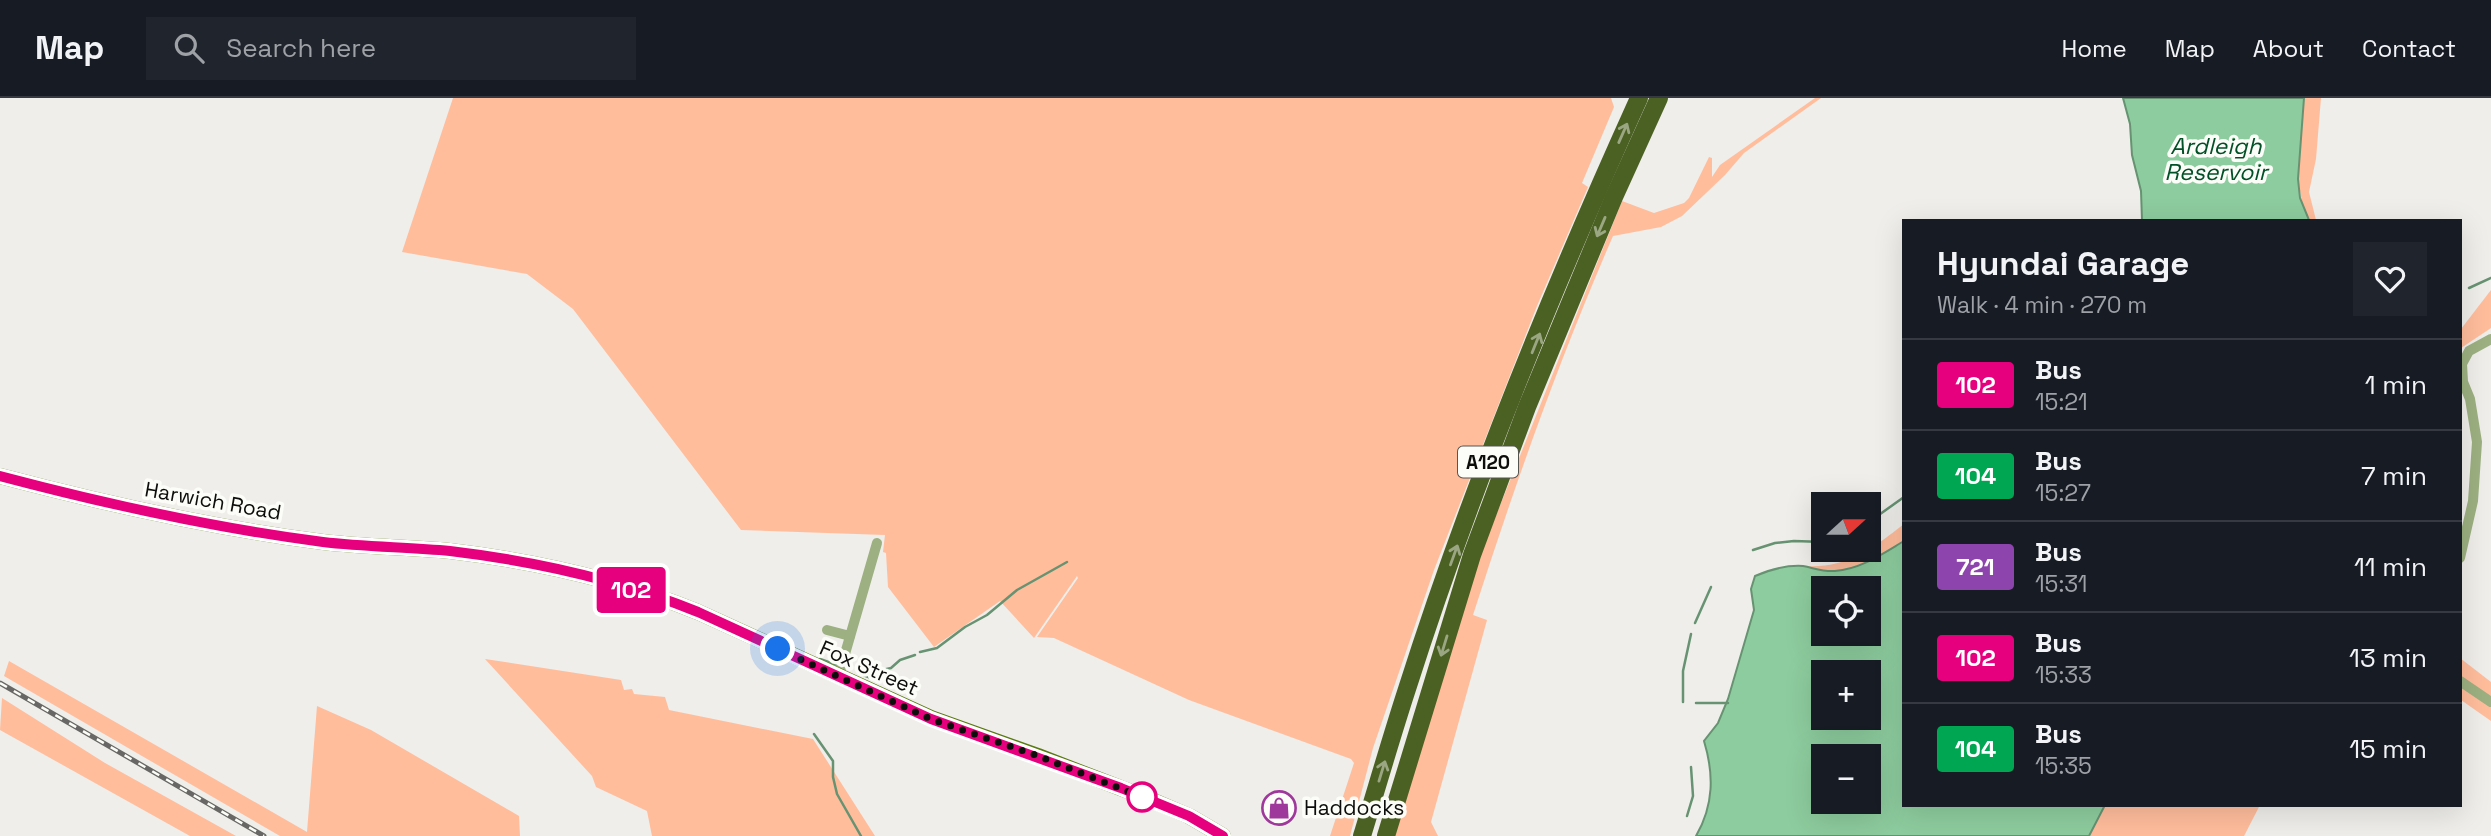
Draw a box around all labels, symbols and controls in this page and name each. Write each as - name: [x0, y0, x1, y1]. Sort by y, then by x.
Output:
- search box: [146, 17, 636, 80]
- text: Map: [35, 27, 104, 69]
- icon: search: [170, 29, 208, 67]
- text: Search here: [226, 31, 376, 65]
- text: Home: [2061, 33, 2127, 64]
- text: Map: [2165, 33, 2215, 64]
- text: About: [2253, 33, 2324, 64]
- text: Contact: [2362, 33, 2456, 64]
- one-way arrow: [1617, 123, 1630, 144]
- water label: Ardleigh Reservoir: [2165, 131, 2270, 187]
- one-way arrow: [1594, 216, 1607, 238]
- button: heart: [2353, 242, 2427, 316]
- text: Hyundai Garage: [1937, 243, 2189, 285]
- text: Walk · 4 min · 270 m: [1937, 290, 2147, 320]
- one-way arrow: [1530, 332, 1543, 354]
- text: Bus: [2035, 353, 2082, 387]
- text: 1 min: [2365, 368, 2427, 402]
- text: 102: [1955, 369, 1996, 400]
- text: 15:21: [2035, 387, 2088, 417]
- text: Bus: [2035, 444, 2082, 478]
- road number: A120: [1458, 446, 1518, 478]
- text: 7 min: [2361, 459, 2427, 493]
- text: 104: [1955, 460, 1996, 491]
- street label: Harwich Road: [143, 475, 283, 526]
- text: 15:27: [2035, 478, 2091, 508]
- north arrow: [1811, 492, 1881, 562]
- map controls: [1811, 492, 1881, 814]
- text: Bus: [2035, 535, 2082, 569]
- one-way arrow: [1448, 544, 1461, 566]
- text: 11 min: [2354, 550, 2427, 584]
- text: 721: [1956, 551, 1995, 582]
- line badge: 102: [591, 567, 671, 613]
- text: 15:31: [2035, 569, 2087, 599]
- text: 102: [611, 574, 651, 605]
- button: locate: [1811, 576, 1881, 646]
- text: Bus: [2035, 626, 2082, 660]
- your location: [760, 631, 795, 666]
- street label: Fox Street: [816, 634, 923, 701]
- one-way arrow: [1437, 635, 1449, 657]
- text: 13 min: [2349, 641, 2427, 675]
- text: 102: [1955, 642, 1996, 673]
- button: +: [1811, 660, 1881, 730]
- text: 15:33: [2035, 660, 2092, 690]
- text: Bus: [2035, 717, 2082, 751]
- text: 15 min: [2349, 732, 2427, 766]
- text: 104: [1955, 733, 1996, 764]
- button: −: [1811, 744, 1881, 814]
- text: 15:35: [2035, 751, 2092, 781]
- one-way arrow: [1376, 760, 1389, 782]
- unlabelled marker: [1127, 782, 1157, 812]
- shop icon: Haddocks: [1260, 789, 1298, 827]
- place label: Haddocks: [1304, 794, 1404, 821]

